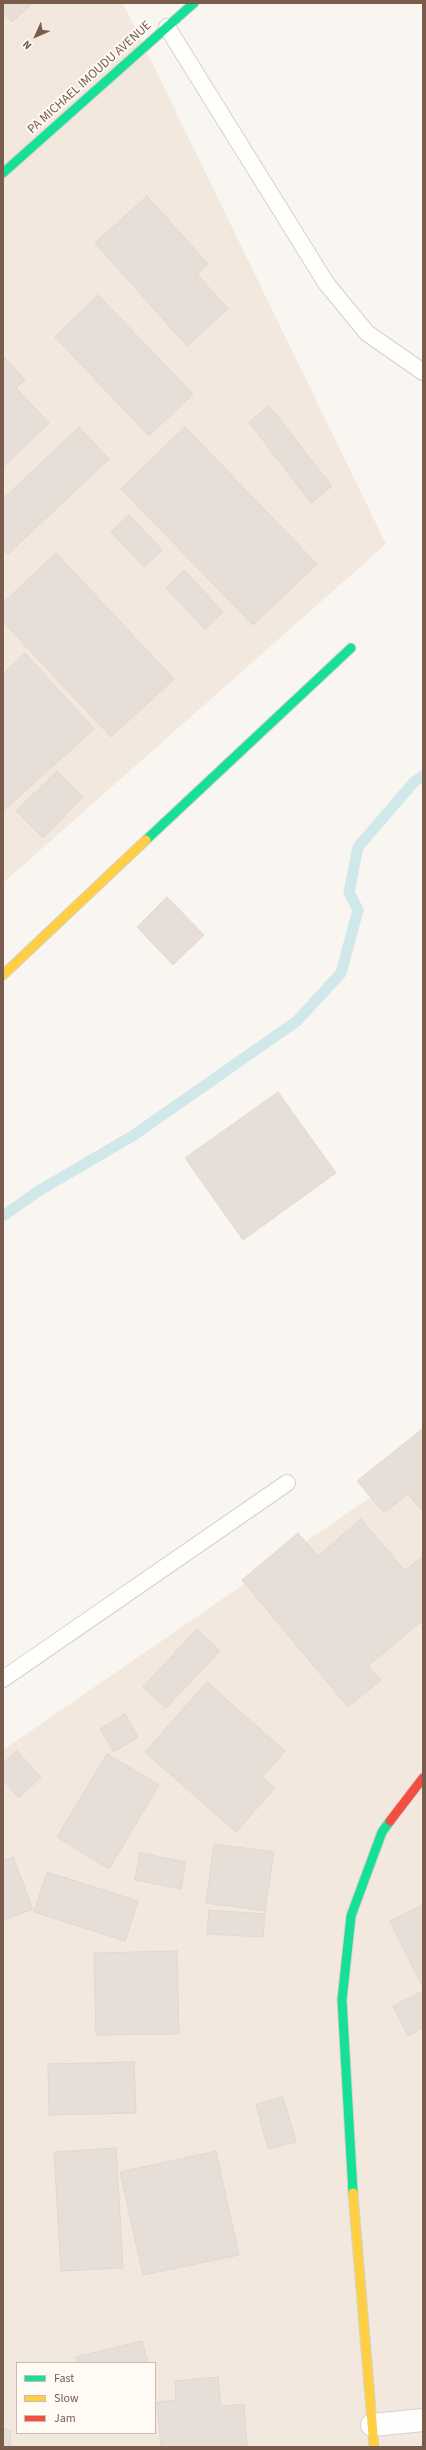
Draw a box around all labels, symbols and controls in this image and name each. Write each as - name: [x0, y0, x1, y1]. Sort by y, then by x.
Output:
- north arrow: [16, 16, 56, 56]
- street label: PA MICHAEL IMOUDU AVENUE: [25, 18, 155, 138]
- legend: [16, 2362, 156, 2434]
- text: Fast: [54, 2370, 74, 2387]
- text: Slow: [54, 2390, 79, 2407]
- text: Jam: [54, 2410, 76, 2427]

